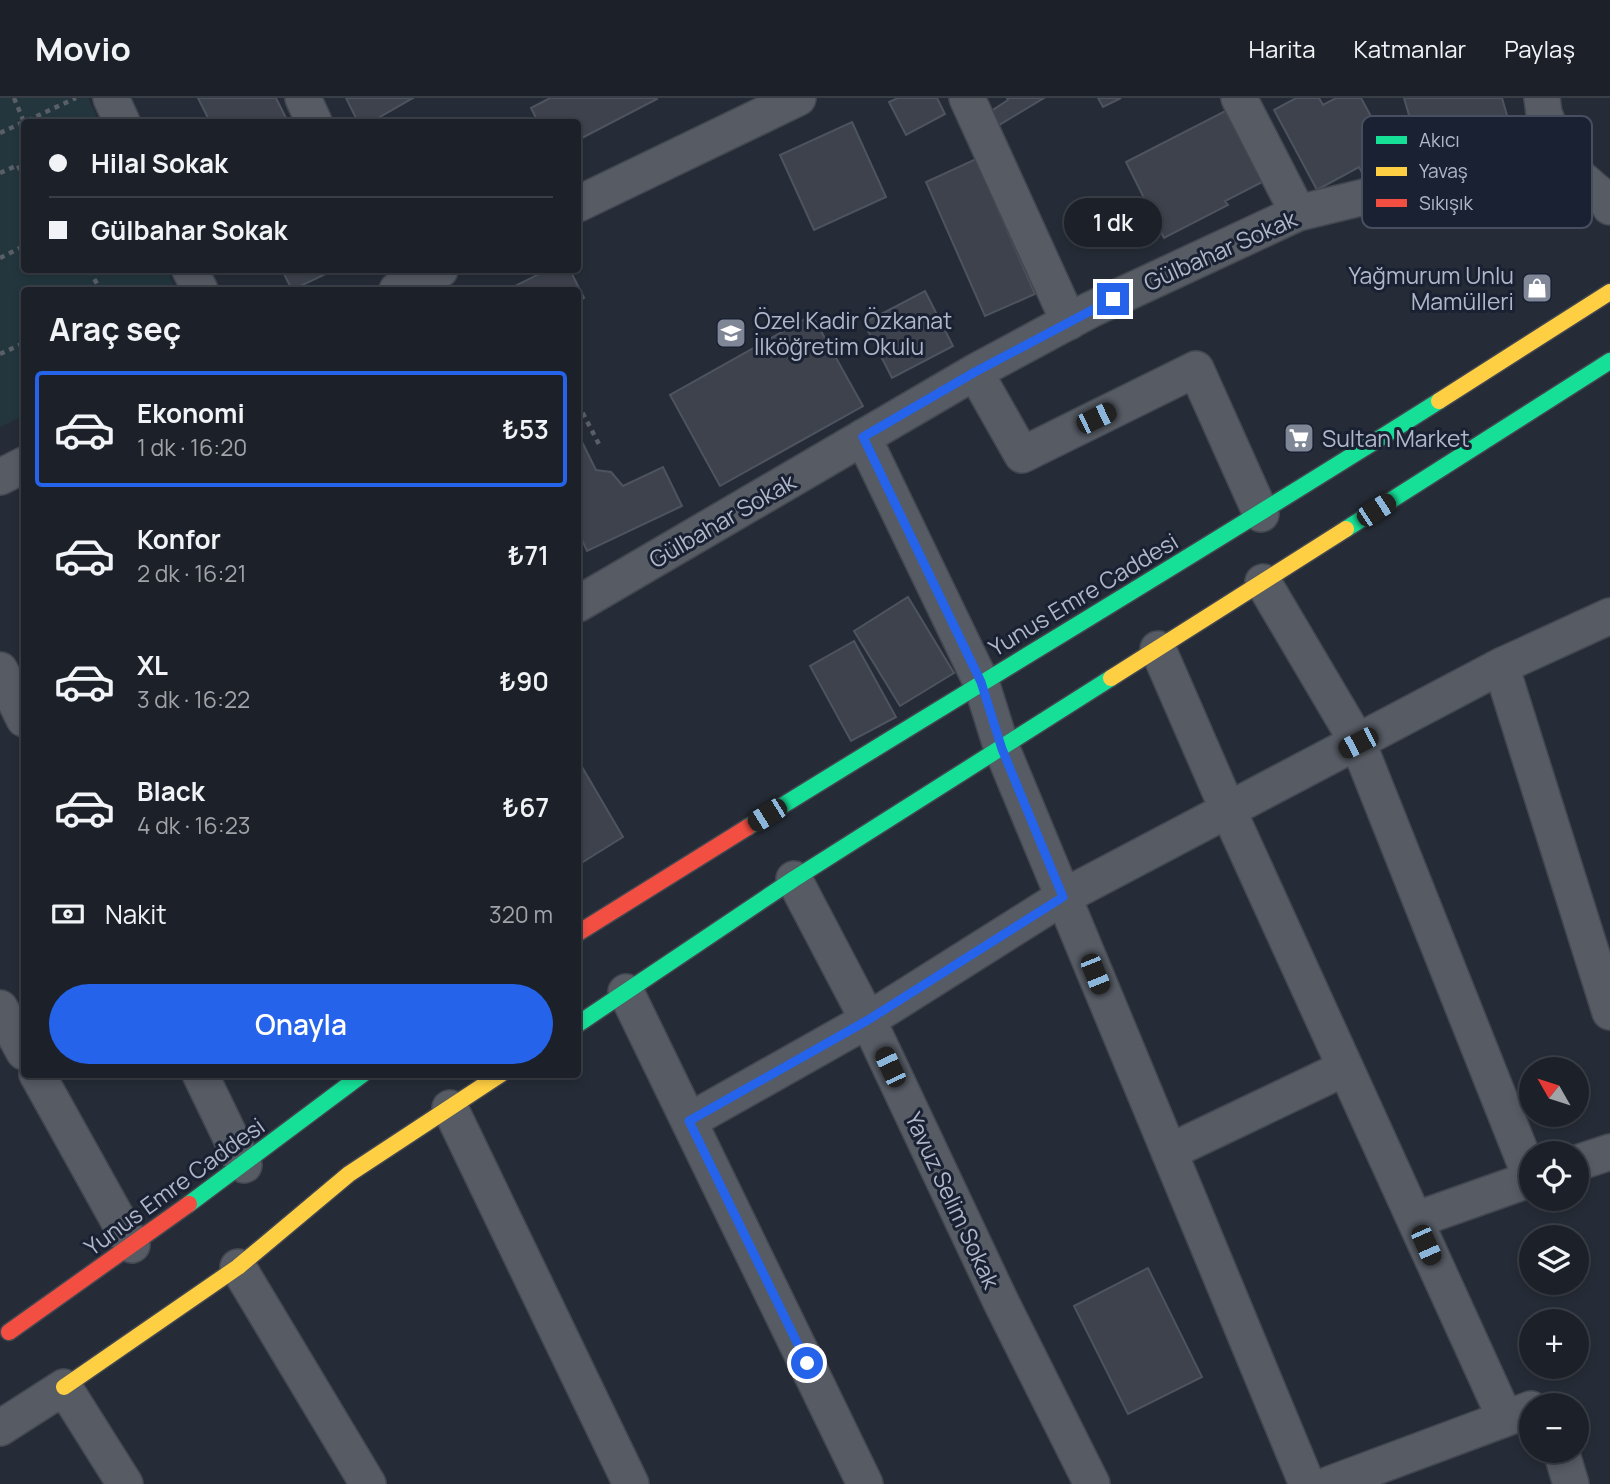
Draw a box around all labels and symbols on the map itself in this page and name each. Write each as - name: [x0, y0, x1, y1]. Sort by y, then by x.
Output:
- legend: [1362, 116, 1592, 228]
- text: Akıcı: [1419, 127, 1460, 153]
- text: Yavaş: [1419, 158, 1468, 184]
- text: Sıkışık: [1419, 190, 1473, 216]
- callout: 1 dk: [1064, 198, 1162, 246]
- street label: Gülbahar Sokak: [1138, 202, 1302, 298]
- place label: Yağmurum Unlu Mamülleri: [1349, 259, 1514, 317]
- shop icon: Yağmurum Unlu Mamülleri: [1520, 271, 1554, 305]
- route end: [1097, 283, 1129, 315]
- place label: Özel Kadir Özkanat İlköğretim Okulu: [754, 304, 952, 362]
- school or university icon: Özel Kadir Özkanat İlköğretim Okulu: [714, 316, 748, 350]
- car: [1073, 399, 1120, 437]
- supermarket icon: Sultan Market: [1282, 421, 1316, 455]
- place label: Sultan Market: [1322, 422, 1470, 454]
- street label: Gülbahar Sokak: [643, 465, 802, 575]
- car: [1353, 490, 1400, 530]
- street label: Yunus Emre Caddesi: [982, 525, 1184, 663]
- car: [1335, 724, 1382, 762]
- car: [744, 795, 791, 835]
- car: [1078, 951, 1113, 997]
- car: [872, 1044, 909, 1090]
- north arrow: [1519, 1057, 1589, 1127]
- street label: Yavuz Selim Sokak: [898, 1107, 1008, 1294]
- street label: Yunus Emre Caddesi: [77, 1110, 271, 1262]
- car: [1408, 1222, 1445, 1268]
- route start: [791, 1347, 823, 1379]

